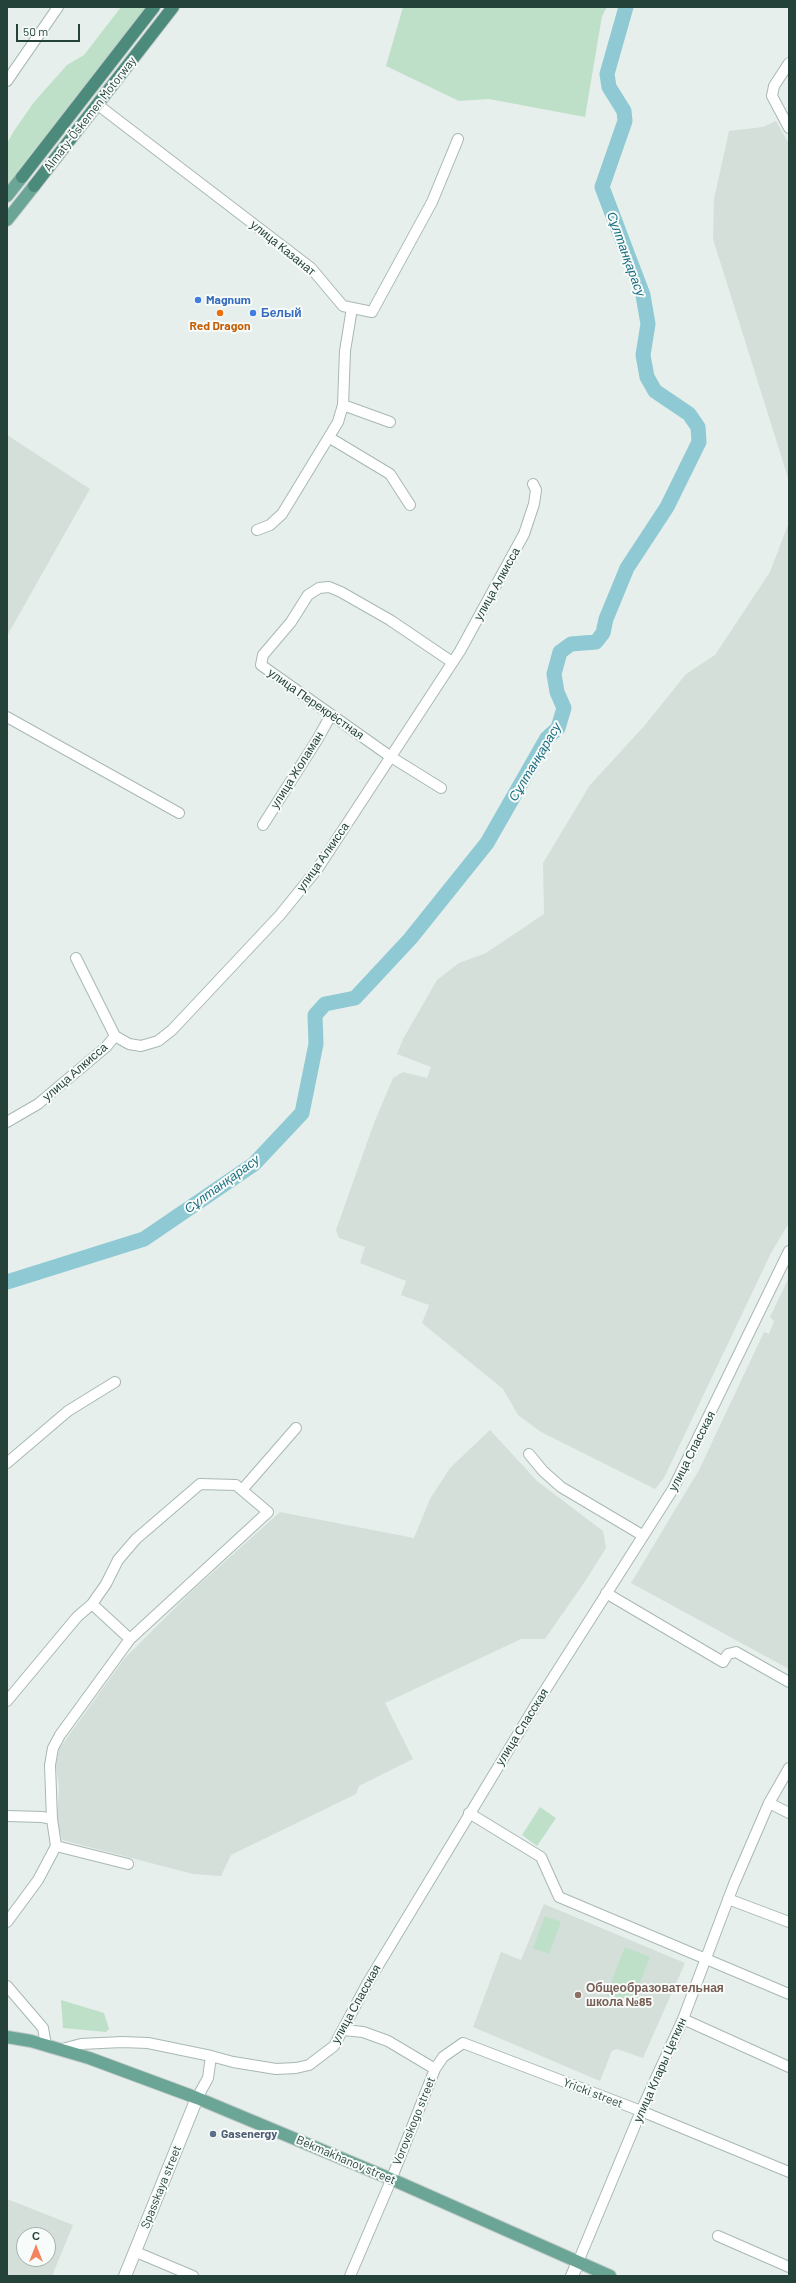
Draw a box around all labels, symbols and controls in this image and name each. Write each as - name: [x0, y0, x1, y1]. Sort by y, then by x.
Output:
- scale bar: [18, 16, 82, 42]
- text: 50 m: [23, 24, 48, 38]
- street label: Almaty-Öskemen Motorway: [41, 54, 139, 174]
- water label: Сұлтанқарасу: [603, 210, 649, 298]
- street label: улица Казанат: [248, 217, 318, 279]
- place label: Magnum: [206, 293, 251, 307]
- marker: Magnum: [193, 295, 203, 305]
- place label: Белый: [261, 306, 302, 320]
- marker: Red Dragon: [215, 308, 225, 318]
- marker: Белый: [248, 308, 258, 318]
- place label: Red Dragon: [189, 319, 251, 333]
- street label: улица Алкисса: [471, 545, 523, 623]
- street label: улица Перекрёстная: [265, 665, 367, 743]
- water label: Сұлтанқарасу: [505, 720, 565, 804]
- street label: улица Жоламан: [268, 729, 326, 811]
- street label: улица Алкисса: [294, 820, 352, 894]
- street label: улица Алкисса: [40, 1040, 110, 1104]
- water label: Сұлтанқарасу: [181, 1152, 263, 1216]
- street label: улица Спасская: [666, 1409, 718, 1493]
- street label: улица Спасская: [493, 1686, 551, 1768]
- street label: улица Спасская: [328, 1962, 384, 2046]
- place label: Общеобразовательная школа №85: [586, 1981, 724, 2009]
- marker: Общеобразовательная школа №85: [573, 1990, 583, 2000]
- street label: улица Клары Цеткин: [630, 2015, 690, 2125]
- street label: Vorovskogo street: [390, 2075, 438, 2167]
- street label: Yricki street: [561, 2075, 625, 2111]
- place label: Gasenergy: [221, 2127, 277, 2141]
- marker: Gasenergy: [208, 2129, 218, 2139]
- street label: Bekmakhanov street: [294, 2132, 398, 2188]
- street label: Spasskaya street: [138, 2143, 184, 2231]
- north arrow: [16, 2227, 56, 2267]
- text: С: [32, 2229, 40, 2242]

